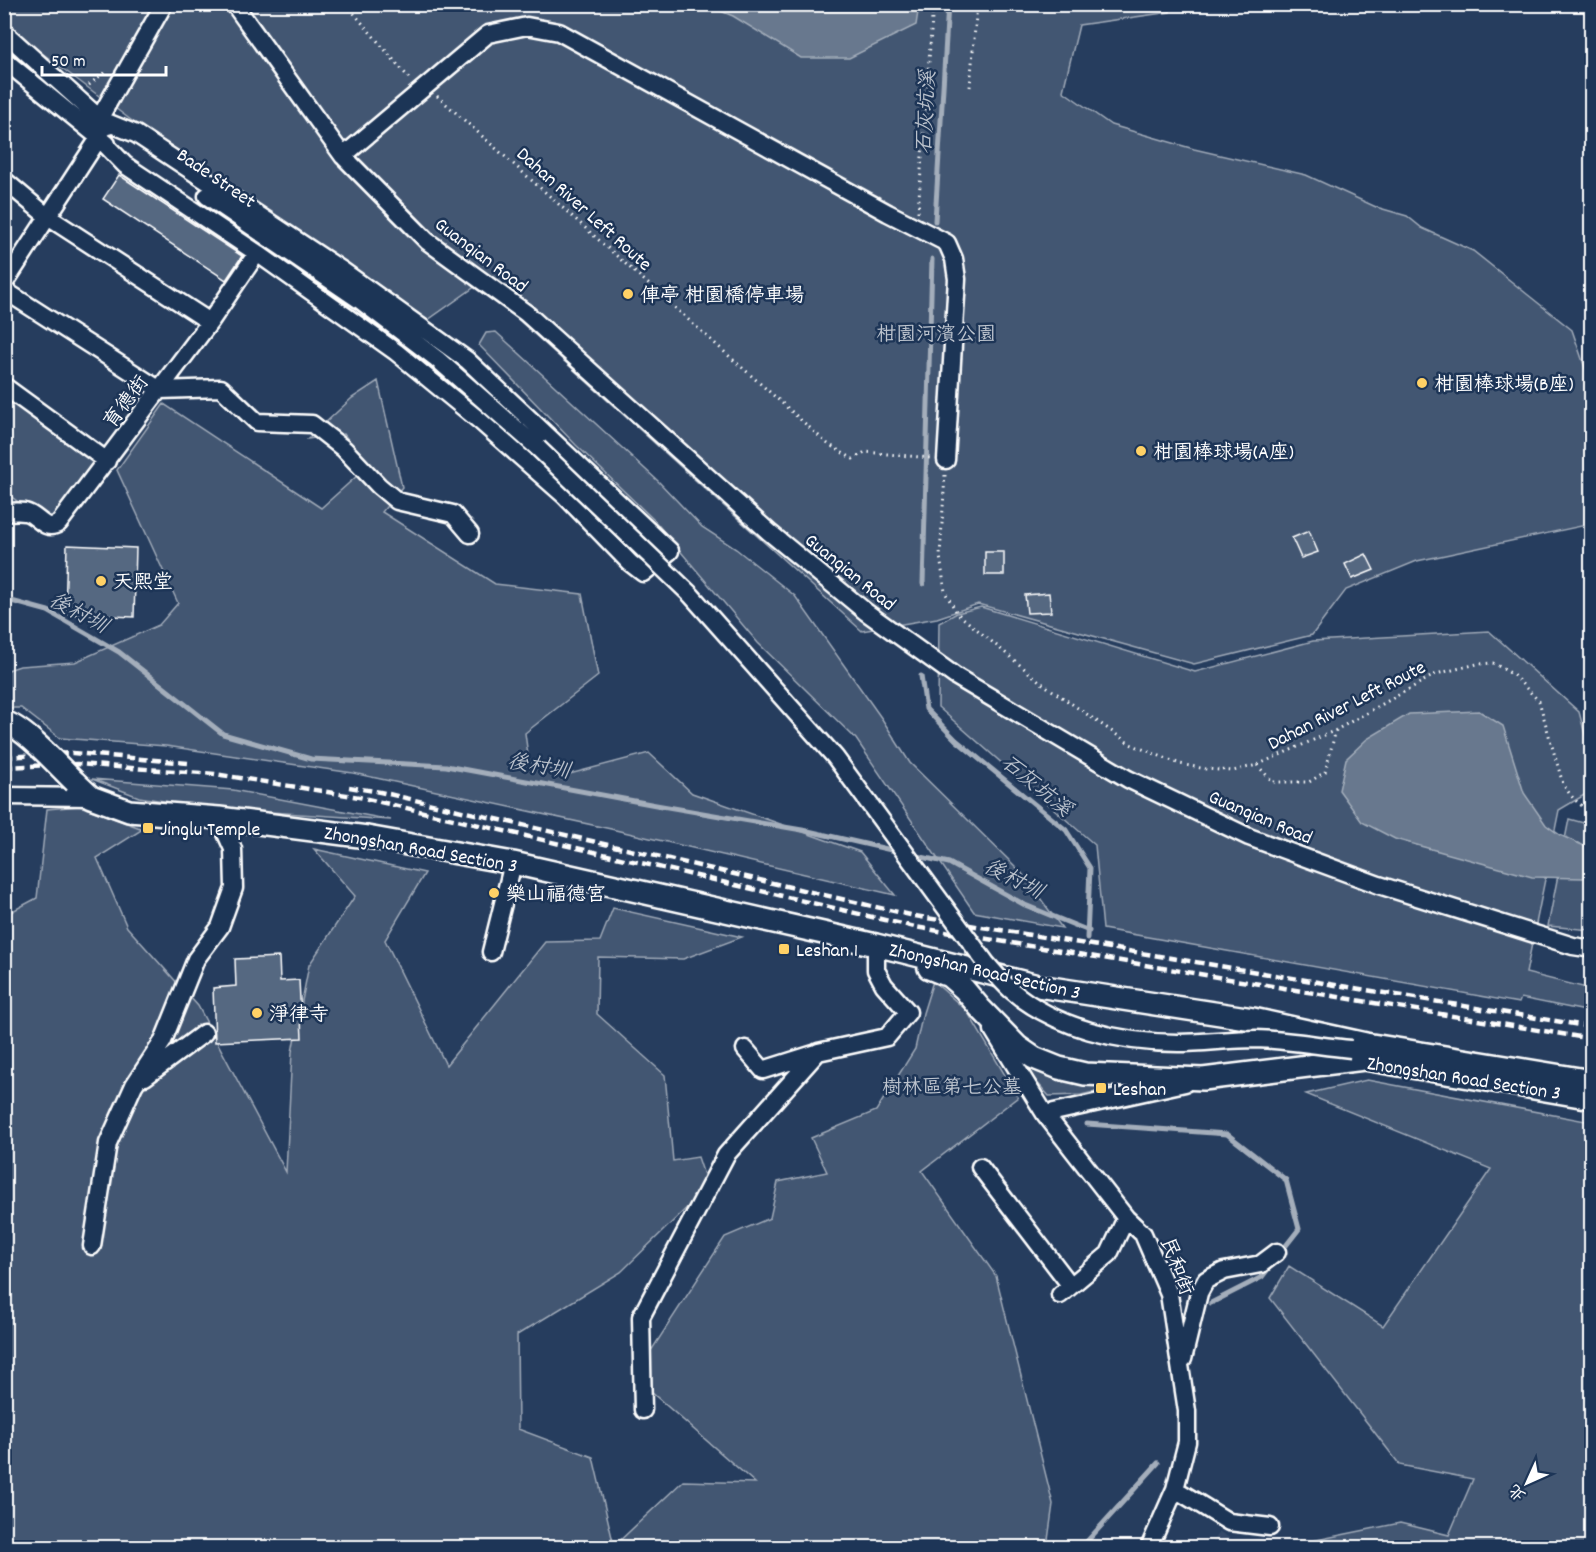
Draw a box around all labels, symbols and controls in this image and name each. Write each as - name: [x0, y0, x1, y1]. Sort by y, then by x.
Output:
- scale bar: [42, 39, 166, 77]
- text: 50 m: [51, 50, 86, 75]
- water label: 石灰坑溪: [911, 68, 945, 155]
- street label: Dahan River Left Route: [509, 142, 657, 279]
- street label: Bade Street: [170, 143, 261, 216]
- street label: Guanqian Road: [428, 212, 533, 301]
- place label: 俥亭 柑園橋停車場: [640, 283, 805, 311]
- marker: 俥亭 柑園橋停車場: [621, 287, 635, 301]
- park label: 柑園河濱公園: [876, 322, 996, 350]
- street label: 育德街: [98, 370, 157, 435]
- place label: 柑園棒球場(B座): [1434, 372, 1573, 400]
- marker: 柑園棒球場(B座): [1415, 376, 1429, 390]
- place label: 柑園棒球場(A座): [1153, 440, 1294, 468]
- marker: 柑園棒球場(A座): [1134, 444, 1148, 458]
- street label: Guanqian Road: [797, 528, 901, 619]
- place label: 天熙堂: [113, 570, 173, 598]
- marker: 天熙堂: [94, 574, 108, 588]
- water label: 後村圳: [43, 587, 114, 644]
- street label: Dahan River Left Route: [1263, 655, 1431, 759]
- water label: 後村圳: [505, 748, 574, 789]
- water label: 石灰坑溪: [993, 749, 1078, 826]
- street label: Guanqian Road: [1203, 784, 1316, 853]
- place label: Jinglu Temple: [160, 817, 260, 845]
- street label: Zhongshan Road Section 3: [322, 820, 519, 882]
- marker: Jinglu Temple: [141, 821, 155, 835]
- water label: 後村圳: [978, 853, 1049, 909]
- place label: 樂山福德宮: [506, 882, 606, 910]
- marker: 樂山福德宮: [487, 886, 501, 900]
- street label: Zhongshan Road Section 3: [886, 937, 1083, 1009]
- place label: Leshan 1: [796, 938, 858, 966]
- marker: Leshan 1: [777, 942, 791, 956]
- place label: 淨律寺: [269, 1002, 329, 1030]
- marker: 淨律寺: [250, 1006, 264, 1020]
- street label: Zhongshan Road Section 3: [1365, 1051, 1562, 1109]
- park label: 樹林區第七公墓: [882, 1075, 1022, 1103]
- place label: Leshan: [1113, 1077, 1166, 1105]
- marker: Leshan: [1094, 1081, 1108, 1095]
- street label: 民和街: [1151, 1234, 1199, 1300]
- north arrow: [1497, 1453, 1557, 1513]
- text: 北: [1504, 1478, 1532, 1506]

